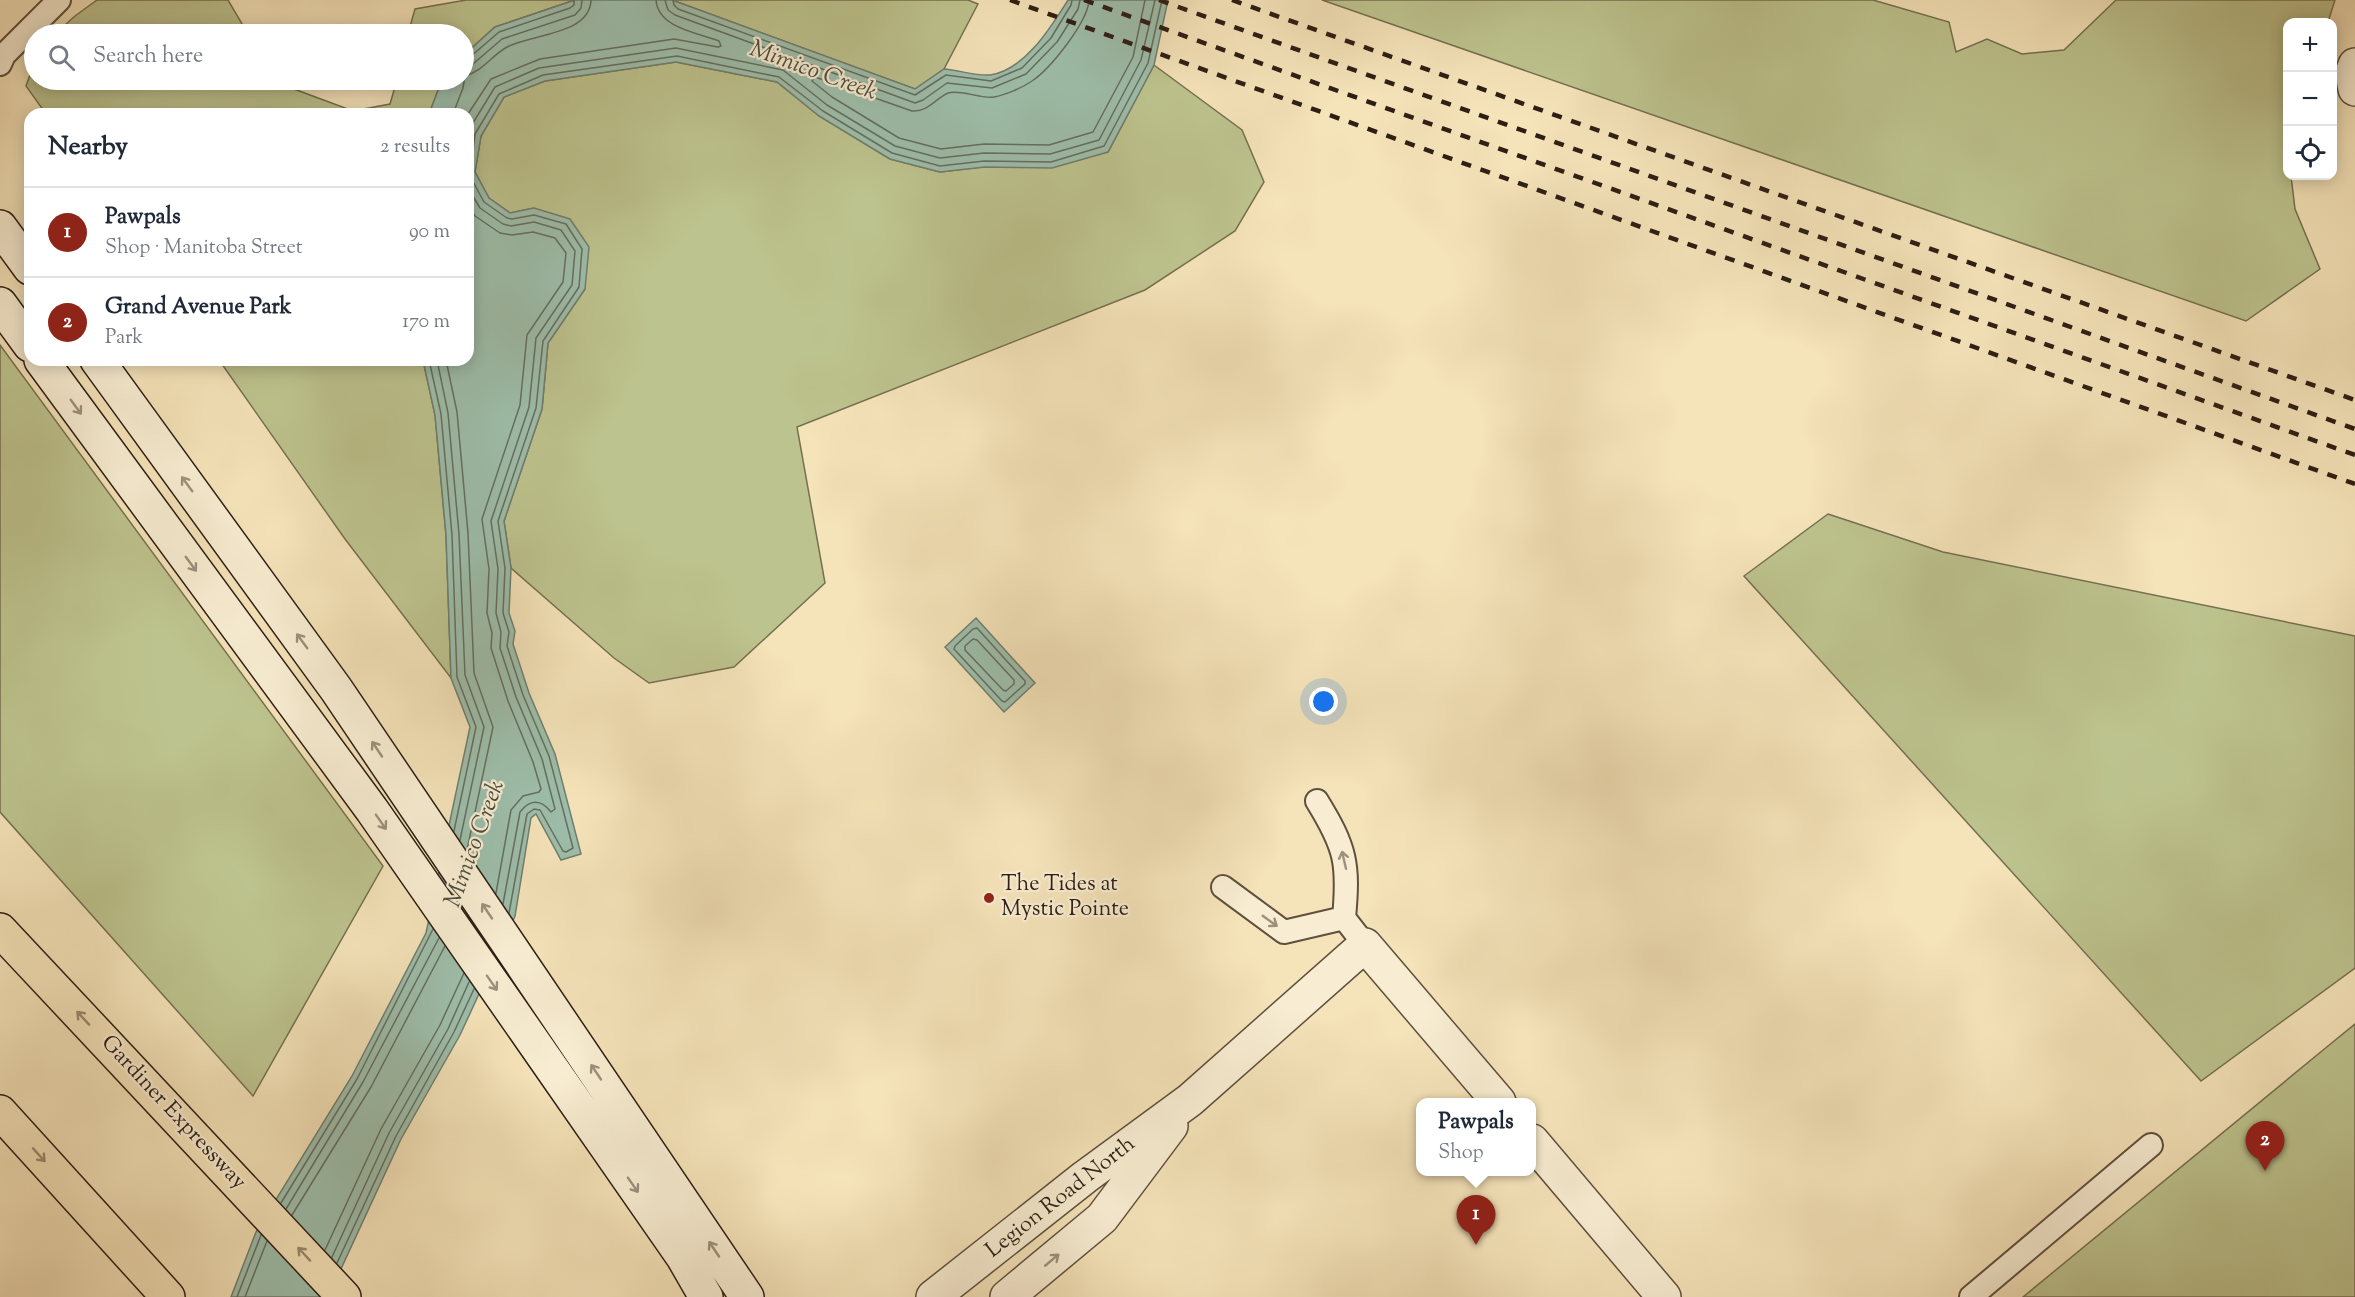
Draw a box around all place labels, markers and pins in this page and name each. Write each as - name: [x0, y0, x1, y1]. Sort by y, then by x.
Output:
- place label: The Tides at Mystic Pointe: [1001, 869, 1129, 926]
- marker: The Tides at Mystic Pointe: [982, 891, 996, 905]
- pin: 2: [2246, 1122, 2284, 1171]
- pin: 1: [1456, 1196, 1496, 1245]

